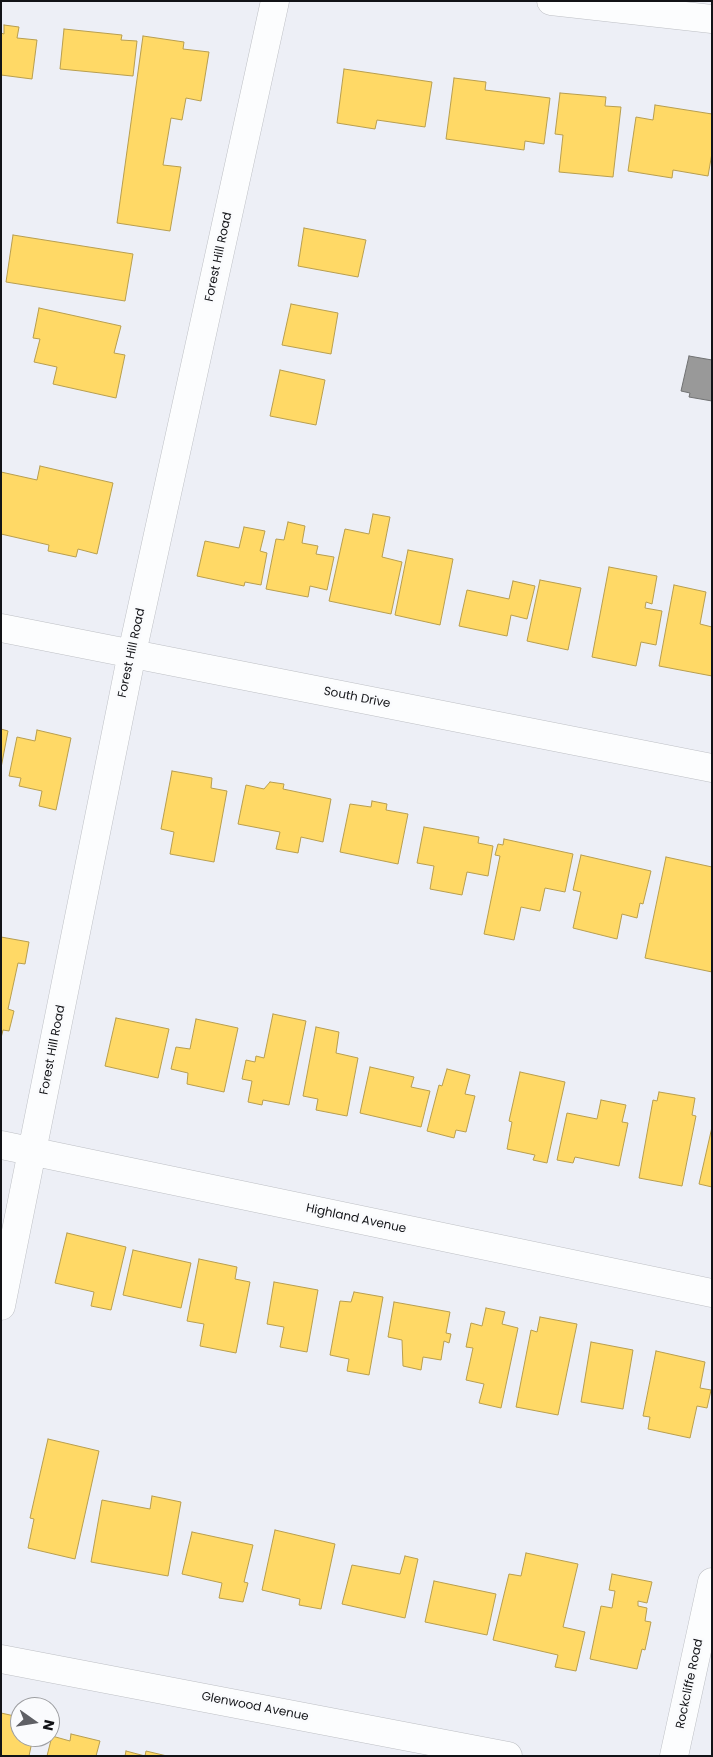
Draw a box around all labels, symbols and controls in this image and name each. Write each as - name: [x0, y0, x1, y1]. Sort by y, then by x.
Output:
- street label: Forest Hill Road: [202, 211, 236, 303]
- street label: Forest Hill Road: [115, 607, 149, 699]
- street label: South Drive: [322, 684, 392, 712]
- street label: Forest Hill Road: [37, 1004, 69, 1096]
- street label: Highland Avenue: [305, 1201, 407, 1237]
- street label: Rockcliffe Road: [673, 1638, 707, 1730]
- street label: Glenwood Avenue: [200, 1690, 310, 1724]
- north arrow: [10, 1697, 60, 1747]
- text: N: [38, 1718, 60, 1733]

